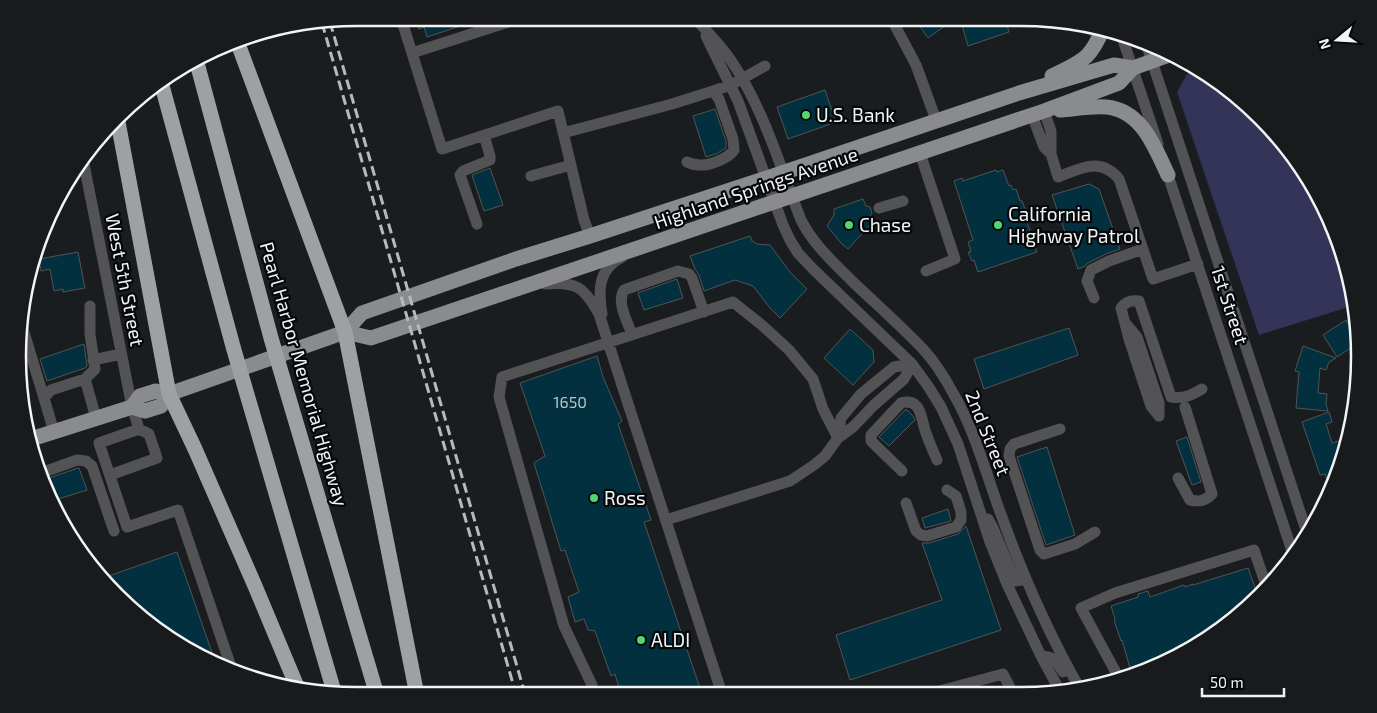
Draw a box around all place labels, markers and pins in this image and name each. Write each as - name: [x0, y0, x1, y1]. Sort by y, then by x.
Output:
- place label: U.S. Bank: [816, 103, 895, 126]
- marker: U.S. Bank: [800, 109, 812, 121]
- place label: California Highway Patrol: [1008, 202, 1140, 247]
- place label: Chase: [859, 213, 911, 236]
- marker: Chase: [843, 219, 855, 231]
- marker: California Highway Patrol: [992, 219, 1004, 231]
- place label: Ross: [604, 486, 646, 509]
- marker: Ross: [588, 492, 600, 504]
- place label: ALDI: [651, 628, 690, 651]
- marker: ALDI: [635, 634, 647, 646]

